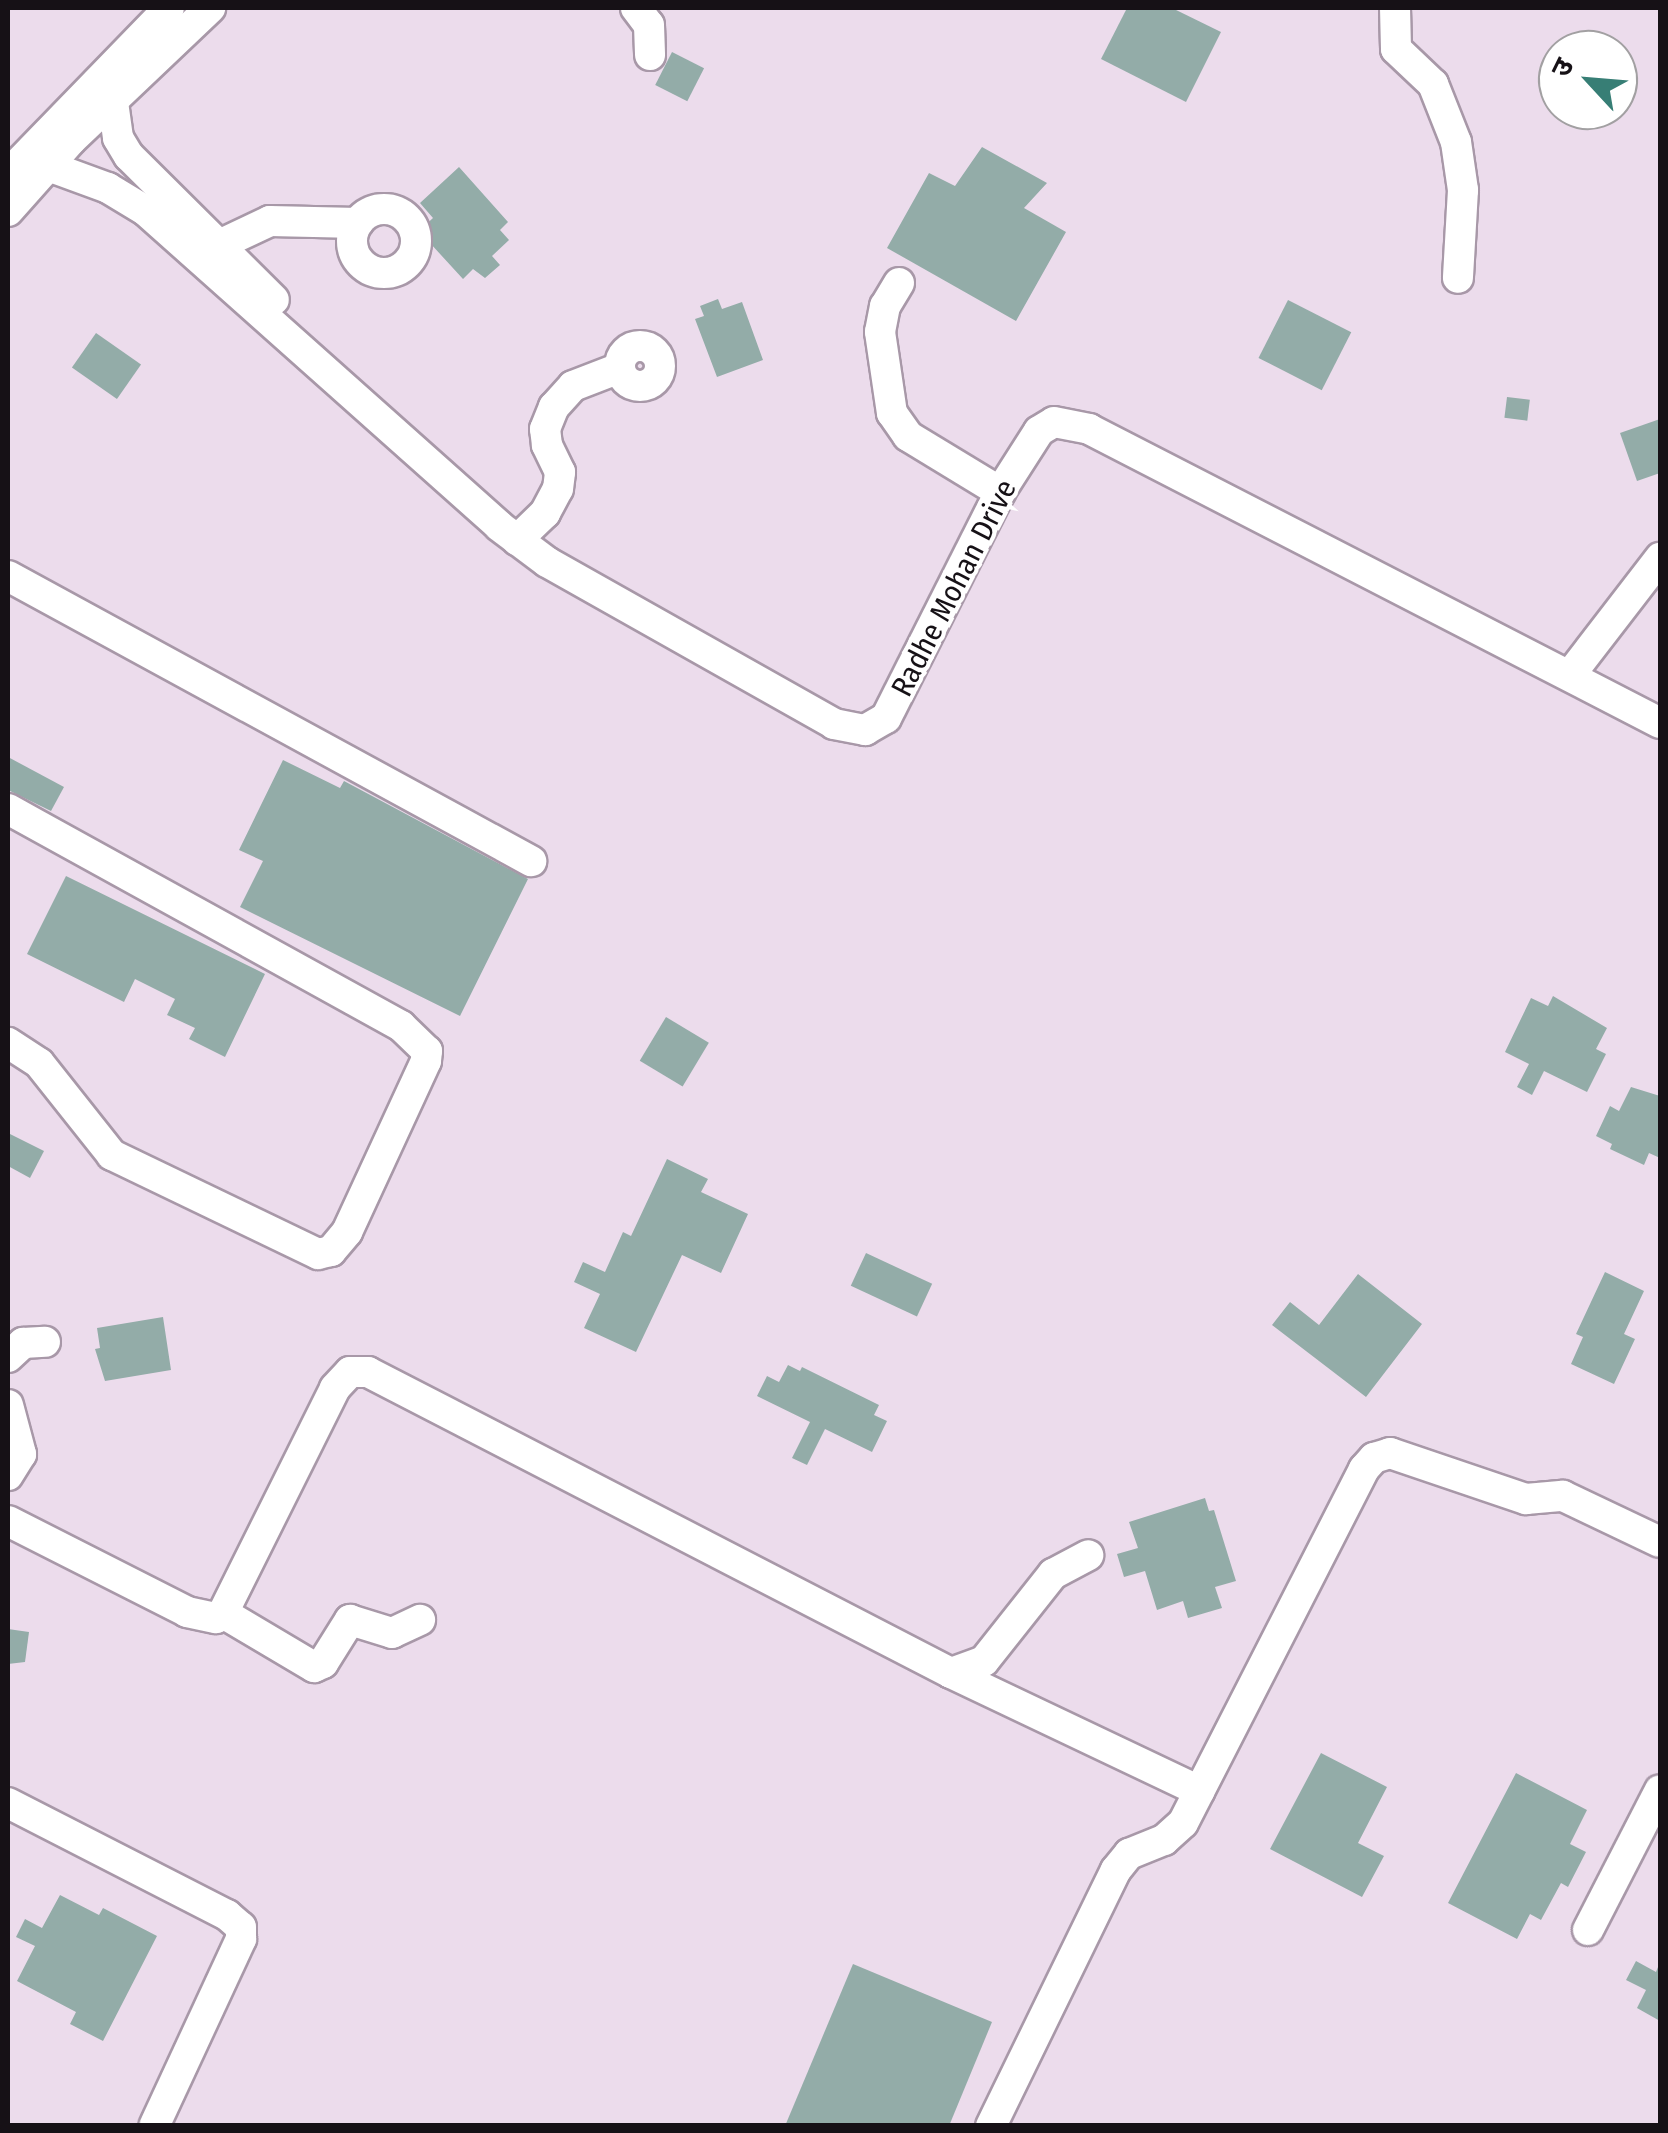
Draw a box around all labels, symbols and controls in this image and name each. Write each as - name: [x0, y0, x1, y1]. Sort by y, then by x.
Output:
- north arrow: [1538, 30, 1638, 130]
- text: उ: [1544, 53, 1581, 82]
- street label: Radhe Mohan Drive: [884, 474, 1024, 702]

